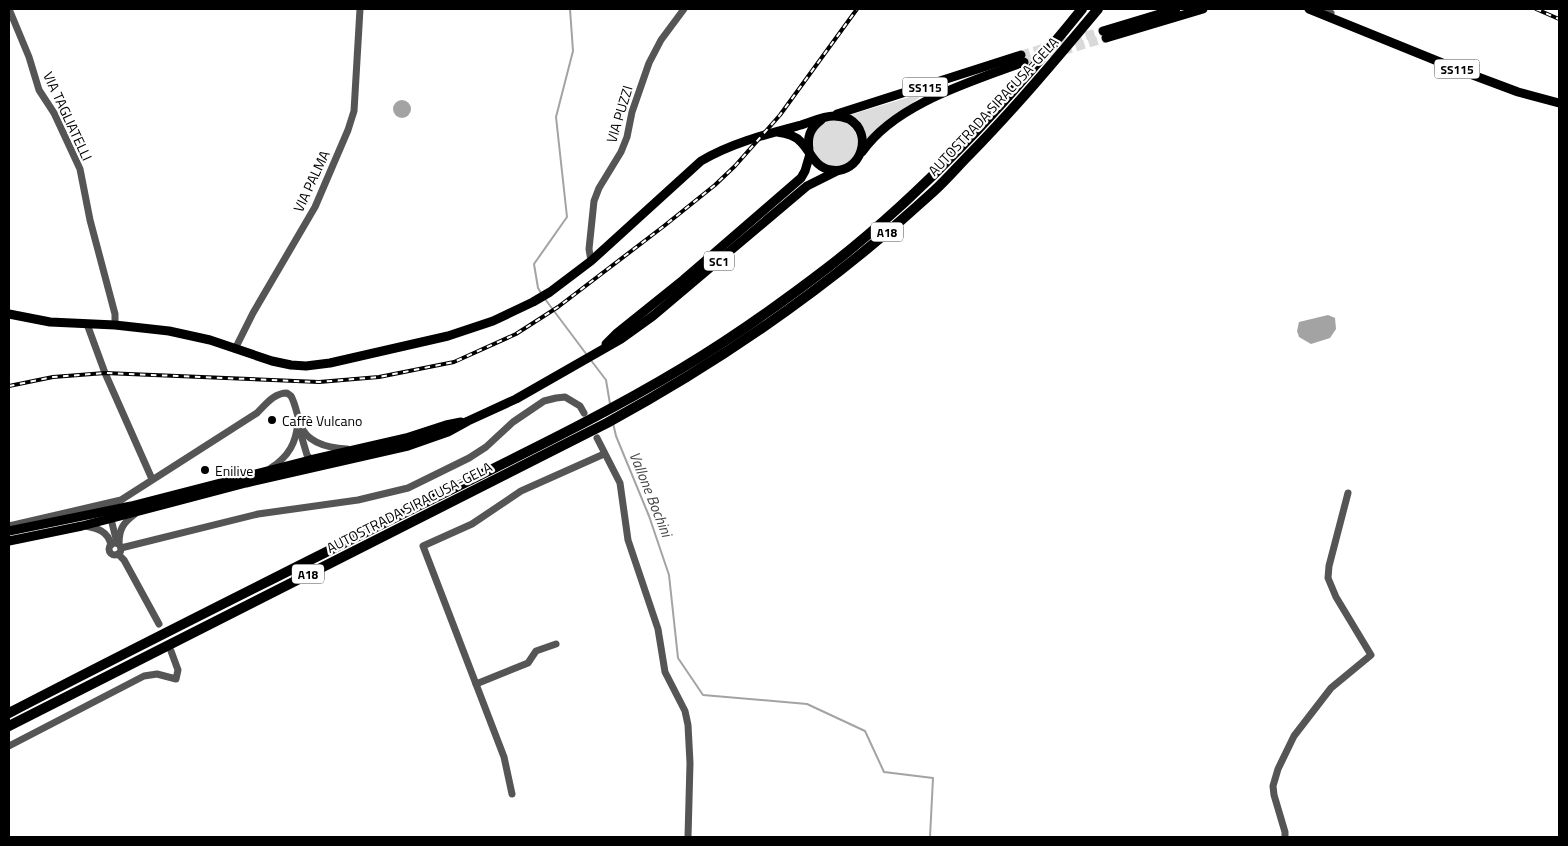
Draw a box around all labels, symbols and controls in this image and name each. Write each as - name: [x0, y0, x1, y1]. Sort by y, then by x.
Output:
- street label: AUTOSTRADA SIRACUSA-GELA: [923, 31, 1064, 180]
- road number: SS115: [1434, 60, 1480, 78]
- street label: VIA TAGLIATELLI: [38, 68, 98, 164]
- road number: SS115: [902, 77, 948, 96]
- street label: VIA PUZZI: [600, 83, 638, 145]
- street label: VIA PALMA: [288, 146, 335, 215]
- road number: A18: [871, 222, 903, 242]
- road number: SC1: [704, 252, 734, 270]
- place label: Caffè Vulcano: [282, 410, 362, 431]
- marker: Caffè Vulcano: [266, 414, 278, 426]
- water label: Vallone Bochini: [623, 448, 679, 542]
- street label: AUTOSTRADA SIRACUSA-GELA: [323, 456, 496, 558]
- place label: Enilive: [215, 460, 253, 481]
- marker: Enilive: [199, 464, 211, 476]
- road number: A18: [292, 564, 324, 584]

